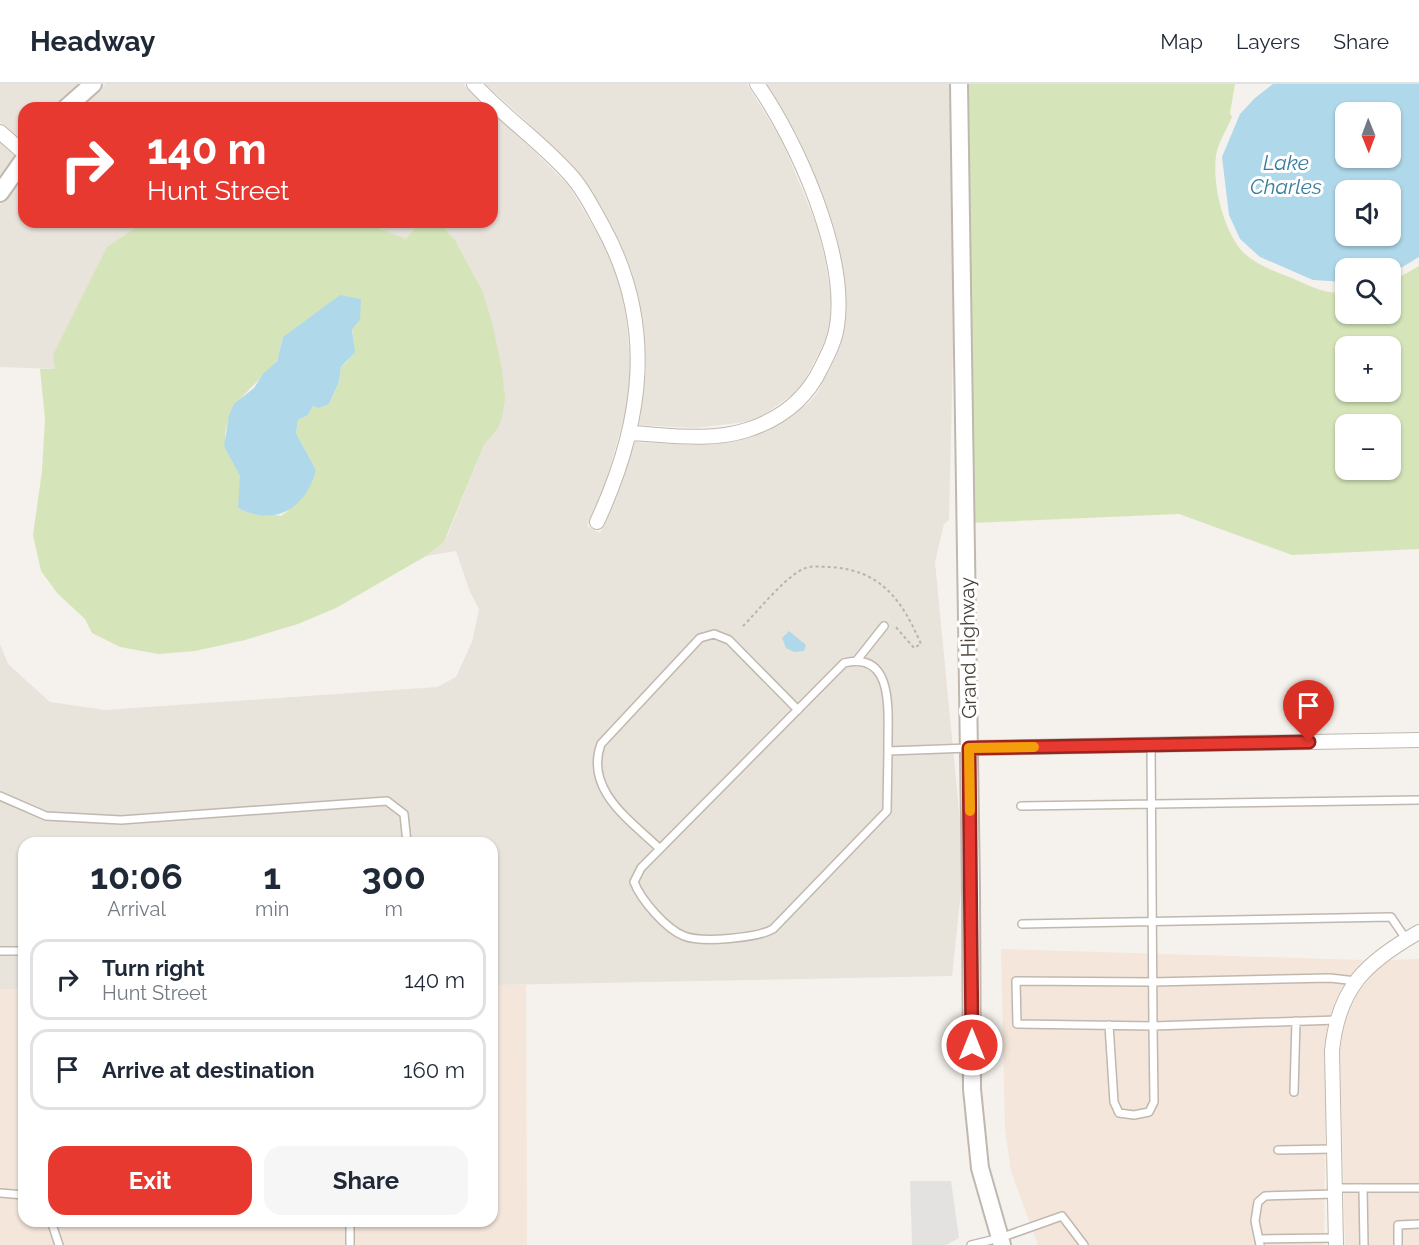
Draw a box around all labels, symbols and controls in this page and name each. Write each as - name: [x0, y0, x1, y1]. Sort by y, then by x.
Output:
- text: Headway: [30, 25, 155, 58]
- text: Map: [1160, 29, 1203, 54]
- text: Layers: [1236, 29, 1300, 54]
- text: Share: [1333, 29, 1389, 54]
- north arrow: [1335, 102, 1401, 168]
- map controls: [1335, 102, 1401, 480]
- text: 140 m: [147, 125, 267, 174]
- icon: right: [48, 126, 126, 204]
- water label: Lake Charles: [1250, 150, 1322, 199]
- text: Hunt Street: [147, 175, 289, 206]
- button: sound: [1335, 180, 1401, 246]
- button: search: [1335, 258, 1401, 324]
- button: +: [1335, 336, 1401, 402]
- button: −: [1335, 414, 1401, 480]
- street label: Grand Highway: [955, 577, 981, 719]
- pin: [1283, 680, 1334, 742]
- icon: arrive: [1292, 689, 1325, 722]
- text: 10:06: [90, 855, 183, 897]
- text: 1: [263, 855, 281, 897]
- text: 300: [362, 855, 426, 897]
- text: Arrival: [107, 897, 166, 921]
- text: min: [255, 897, 289, 921]
- text: m: [384, 897, 403, 921]
- text: Turn right: [102, 955, 205, 981]
- icon: right: [51, 963, 84, 996]
- text: 140 m: [404, 967, 465, 993]
- text: Hunt Street: [102, 981, 207, 1005]
- position arrow: [940, 1013, 1004, 1077]
- icon: arrive: [51, 1053, 84, 1086]
- text: Arrive at destination: [102, 1057, 315, 1083]
- text: 160 m: [403, 1057, 465, 1083]
- button: Exit: [48, 1146, 252, 1215]
- button: Share: [264, 1146, 468, 1215]

